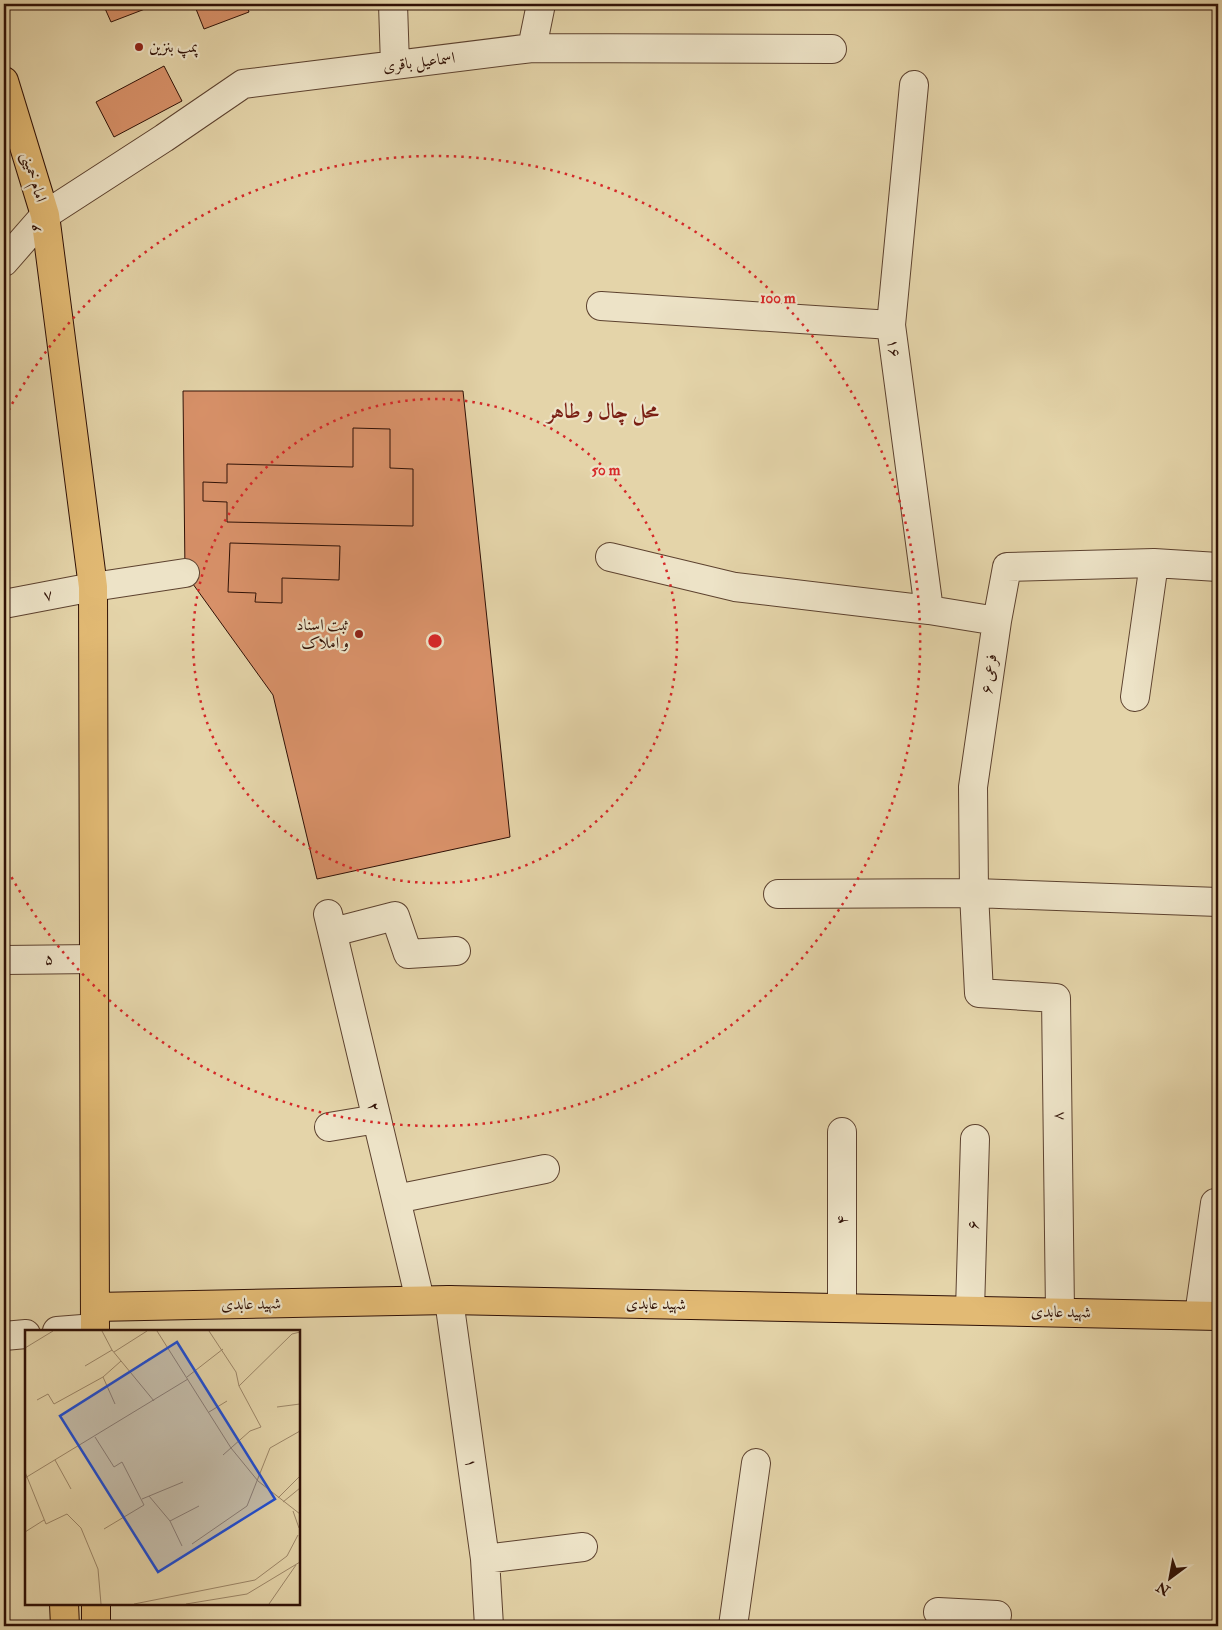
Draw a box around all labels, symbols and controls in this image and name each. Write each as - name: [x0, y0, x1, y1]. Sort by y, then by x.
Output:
- place label: پمپ بنزین: [149, 37, 199, 59]
- marker: پمپ بنزین: [133, 41, 145, 53]
- street label: اسماعیل باقری: [382, 48, 456, 77]
- street label: امام خمینی: [13, 150, 51, 206]
- street label: ۹: [24, 218, 46, 238]
- text: 100 m: [760, 289, 796, 308]
- street label: ۱۶: [883, 337, 905, 359]
- district label: محل چال و طاهر: [545, 398, 660, 426]
- text: 50 m: [592, 461, 621, 480]
- street label: ۷: [42, 584, 54, 606]
- place label: ثبت اسناد و املاک: [296, 615, 349, 653]
- marker: ثبت اسناد و املاک: [353, 628, 365, 640]
- centre of rings: [426, 632, 444, 650]
- street label: فرعی ۶: [976, 653, 1002, 695]
- street label: ۵: [44, 949, 54, 969]
- street label: ۲: [363, 1100, 385, 1114]
- street label: ۸: [1048, 1111, 1068, 1121]
- street label: ۴: [832, 1215, 852, 1225]
- street label: ۶: [963, 1220, 983, 1230]
- street label: شهید عابدی: [221, 1293, 281, 1315]
- street label: شهید عابدی: [626, 1293, 686, 1315]
- street label: شهید عابدی: [1031, 1301, 1091, 1323]
- inset map: [25, 1330, 300, 1605]
- street label: ۱: [460, 1457, 482, 1469]
- north arrow: [1144, 1552, 1194, 1602]
- text: N: [1153, 1578, 1174, 1600]

